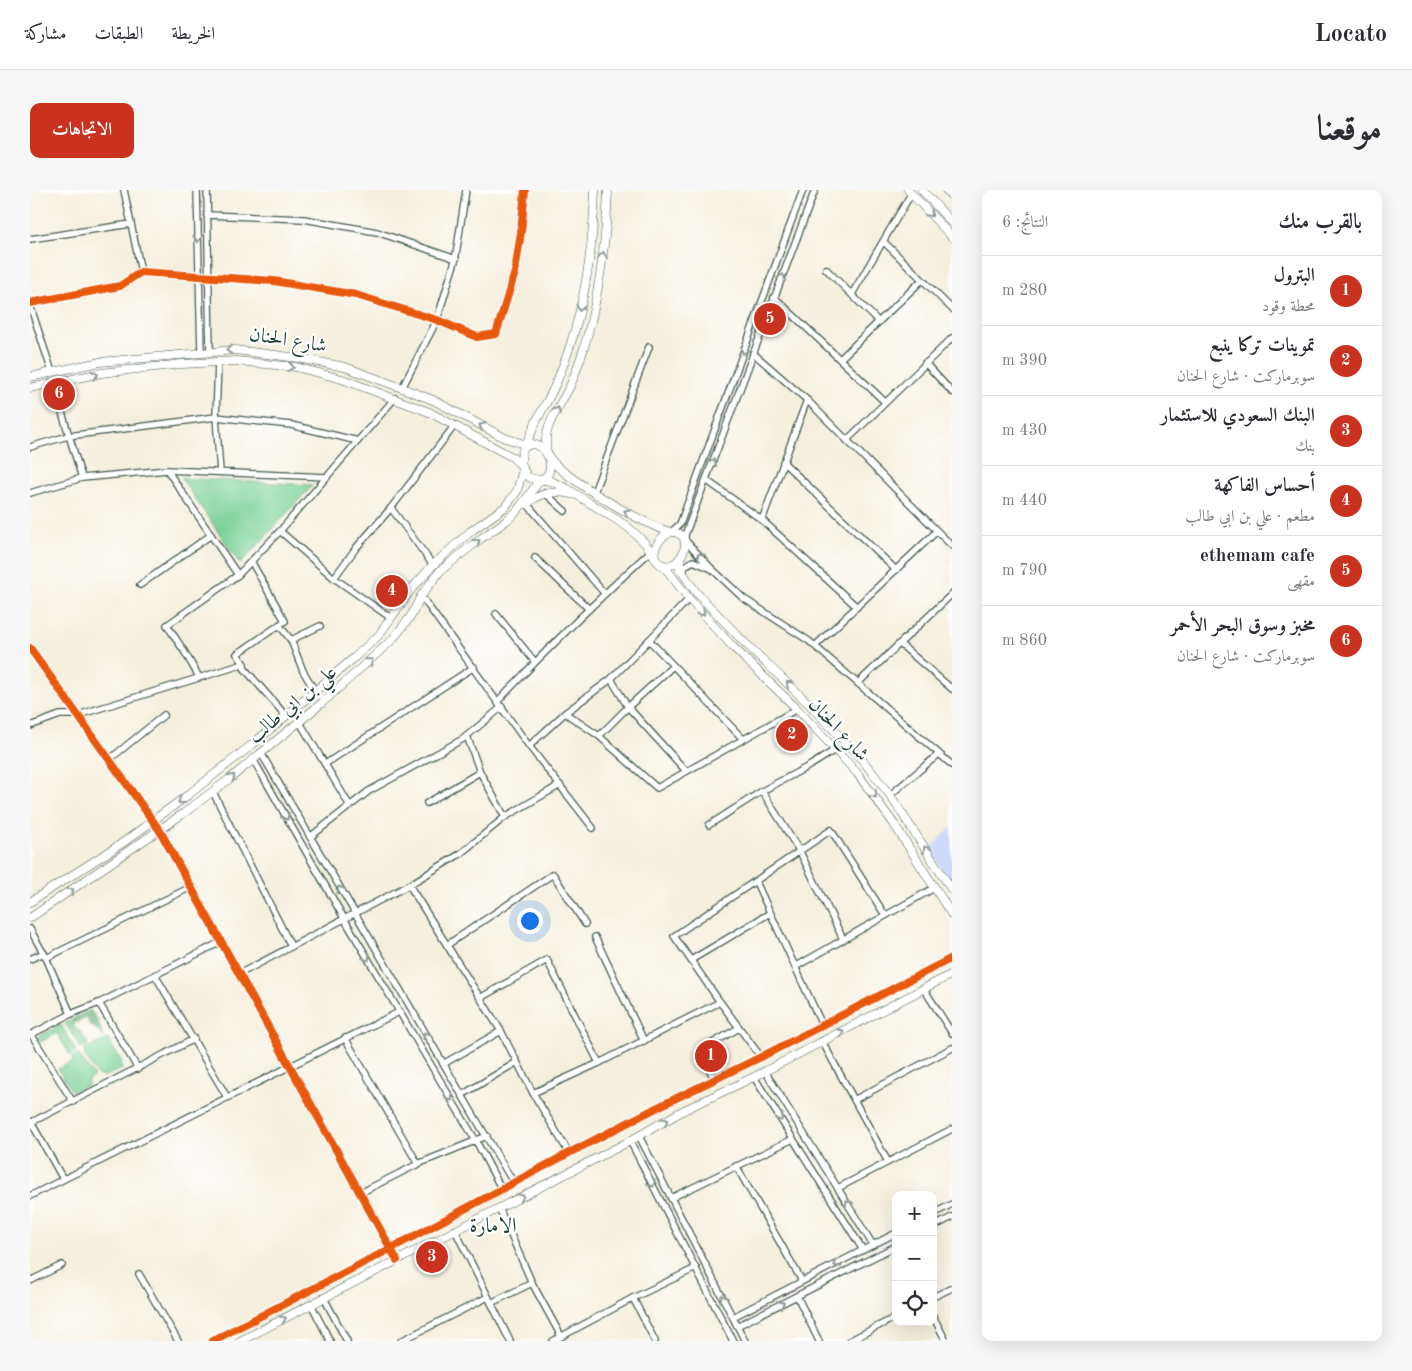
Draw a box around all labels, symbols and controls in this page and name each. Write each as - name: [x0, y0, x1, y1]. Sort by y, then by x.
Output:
- text: Locato: [1315, 23, 1387, 47]
- text: مشاركة: [25, 25, 66, 43]
- text: الطبقات: [94, 25, 143, 43]
- text: الخريطة: [171, 25, 215, 43]
- button: الاتجاهات: [30, 103, 134, 158]
- text: موقعنا: [1317, 112, 1382, 147]
- one-way arrow: [924, 208, 933, 217]
- text: بالقرب منك: [1279, 212, 1362, 233]
- text: النتائج: 6: [1002, 215, 1048, 231]
- one-way arrow: [193, 235, 204, 243]
- one-way arrow: [597, 251, 607, 259]
- text: البترول: [1273, 267, 1315, 286]
- one-way arrow: [776, 273, 786, 281]
- text: 280 m: [1002, 283, 1047, 299]
- text: 1: [1341, 283, 1351, 299]
- text: محطة وقود: [1262, 299, 1315, 315]
- pin: 5: [754, 300, 786, 338]
- one-way arrow: [575, 303, 586, 312]
- street label: شارع الحنان: [247, 325, 328, 363]
- text: تموينات تركا ينبع: [1209, 337, 1315, 356]
- one-way arrow: [224, 345, 232, 356]
- one-way arrow: [740, 346, 750, 355]
- text: 390 m: [1002, 353, 1047, 369]
- text: 2: [1341, 353, 1351, 369]
- one-way arrow: [288, 361, 296, 372]
- text: سوبرماركت · شارع الحنان: [1177, 369, 1315, 385]
- one-way arrow: [90, 370, 99, 380]
- pin: 6: [43, 375, 75, 413]
- one-way arrow: [551, 406, 561, 415]
- text: البنك السعودي للاستثمار: [1161, 407, 1315, 426]
- one-way arrow: [479, 422, 488, 432]
- text: 430 m: [1002, 423, 1047, 439]
- text: 3: [1341, 423, 1351, 439]
- text: بنك: [1295, 439, 1315, 455]
- one-way arrow: [707, 458, 717, 467]
- text: أحساس الفاكهة: [1214, 477, 1315, 496]
- text: 440 m: [1002, 493, 1047, 509]
- text: 4: [1341, 493, 1351, 509]
- one-way arrow: [624, 509, 633, 519]
- text: مطعم · علي بن ابي طالب: [1185, 509, 1315, 525]
- one-way arrow: [471, 539, 480, 547]
- text: ethemam cafe: [1200, 547, 1315, 566]
- one-way arrow: [697, 552, 706, 561]
- text: 790 m: [1002, 563, 1047, 579]
- text: 5: [1341, 563, 1351, 579]
- pin: 4: [376, 572, 408, 610]
- text: مقهى: [1287, 574, 1315, 590]
- one-way arrow: [696, 608, 705, 617]
- text: مخبز وسوق البحر الأحمر: [1170, 617, 1315, 636]
- text: 860 m: [1002, 633, 1047, 649]
- text: 6: [1341, 633, 1351, 649]
- text: سوبرماركت · شارع الحنان: [1177, 649, 1315, 665]
- one-way arrow: [364, 658, 373, 667]
- street label: علي بن ابي طالب: [245, 662, 346, 754]
- one-way arrow: [785, 681, 794, 690]
- street label: شارع الحنان: [800, 695, 872, 770]
- pin: 2: [776, 716, 808, 754]
- one-way arrow: [226, 774, 235, 782]
- one-way arrow: [868, 789, 876, 798]
- one-way arrow: [177, 795, 187, 804]
- one-way arrow: [280, 812, 290, 821]
- one-way arrow: [923, 845, 932, 854]
- one-way arrow: [337, 886, 347, 895]
- one-way arrow: [65, 887, 74, 897]
- your location: [517, 908, 543, 934]
- one-way arrow: [361, 952, 371, 961]
- one-way arrow: [836, 1028, 845, 1038]
- one-way arrow: [422, 1031, 432, 1040]
- pin: 1: [695, 1037, 727, 1075]
- one-way arrow: [443, 1092, 453, 1101]
- one-way arrow: [773, 1112, 783, 1121]
- one-way arrow: [659, 1117, 668, 1127]
- one-way arrow: [646, 1179, 656, 1188]
- map controls: [892, 1191, 937, 1326]
- button: +: [892, 1191, 937, 1236]
- one-way arrow: [516, 1193, 525, 1203]
- one-way arrow: [844, 1200, 854, 1209]
- district label: الامارة: [469, 1216, 517, 1237]
- button: −: [892, 1236, 937, 1281]
- pin: 3: [416, 1238, 448, 1276]
- one-way arrow: [833, 1258, 842, 1268]
- button: locate: [892, 1281, 937, 1326]
- one-way arrow: [719, 1294, 729, 1303]
- one-way arrow: [776, 1300, 785, 1310]
- one-way arrow: [278, 1315, 287, 1325]

